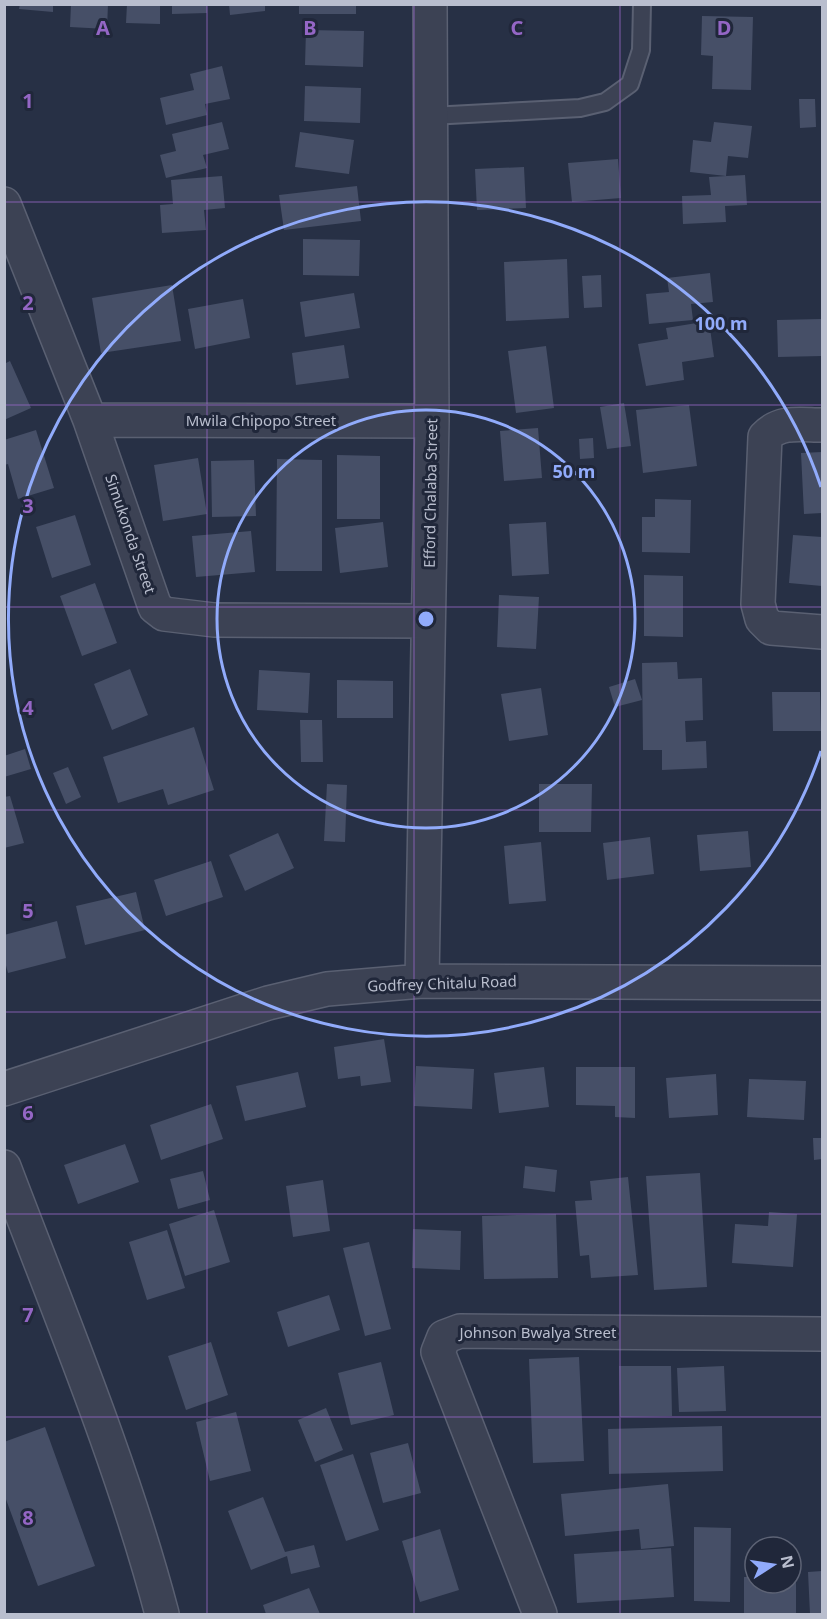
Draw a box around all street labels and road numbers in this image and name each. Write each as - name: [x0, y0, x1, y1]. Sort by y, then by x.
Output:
- street label: Mwila Chipopo Street: [186, 410, 337, 430]
- street label: Efford Chalaba Street: [419, 417, 441, 568]
- street label: Simukonda Street: [101, 471, 161, 597]
- street label: Godfrey Chitalu Road: [367, 970, 517, 996]
- street label: Johnson Bwalya Street: [458, 1322, 617, 1342]

